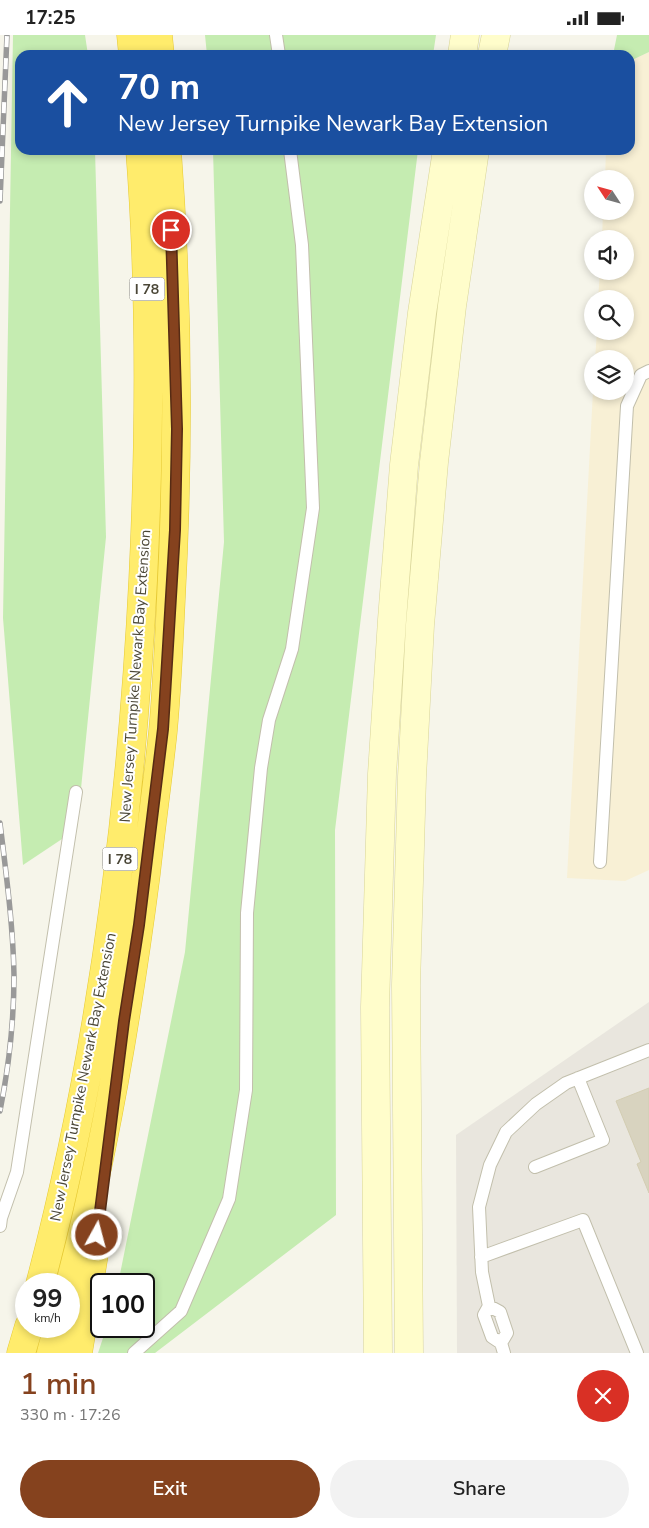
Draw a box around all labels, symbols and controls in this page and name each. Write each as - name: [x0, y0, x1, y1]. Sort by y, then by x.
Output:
- text: 17:25: [25, 5, 75, 31]
- text: 70 m: [118, 64, 200, 111]
- icon: ahead: [35, 70, 100, 135]
- text: New Jersey Turnpike Newark Bay Extension: [118, 109, 548, 139]
- north arrow: [584, 170, 634, 220]
- map controls: [584, 170, 634, 400]
- pin: [150, 209, 192, 251]
- icon: arrive: [157, 216, 185, 244]
- button: sound: [584, 230, 634, 280]
- road number: I 78: [130, 277, 164, 301]
- button: search: [584, 290, 634, 340]
- button: layers: [584, 350, 634, 400]
- street label: New Jersey Turnpike Newark Bay Extension: [115, 529, 155, 823]
- road number: I 78: [102, 847, 138, 871]
- street label: New Jersey Turnpike Newark Bay Extension: [45, 931, 121, 1223]
- position arrow: [70, 1208, 122, 1260]
- speed limit sign: 100: [90, 1273, 155, 1338]
- text: 99: [32, 1282, 63, 1316]
- text: km/h: [34, 1310, 61, 1326]
- text: 1 min: [20, 1364, 96, 1405]
- button: close: [577, 1370, 629, 1422]
- text: 330 m · 17:26: [20, 1404, 121, 1426]
- button: Exit: [20, 1460, 320, 1518]
- button: Share: [330, 1460, 629, 1518]

